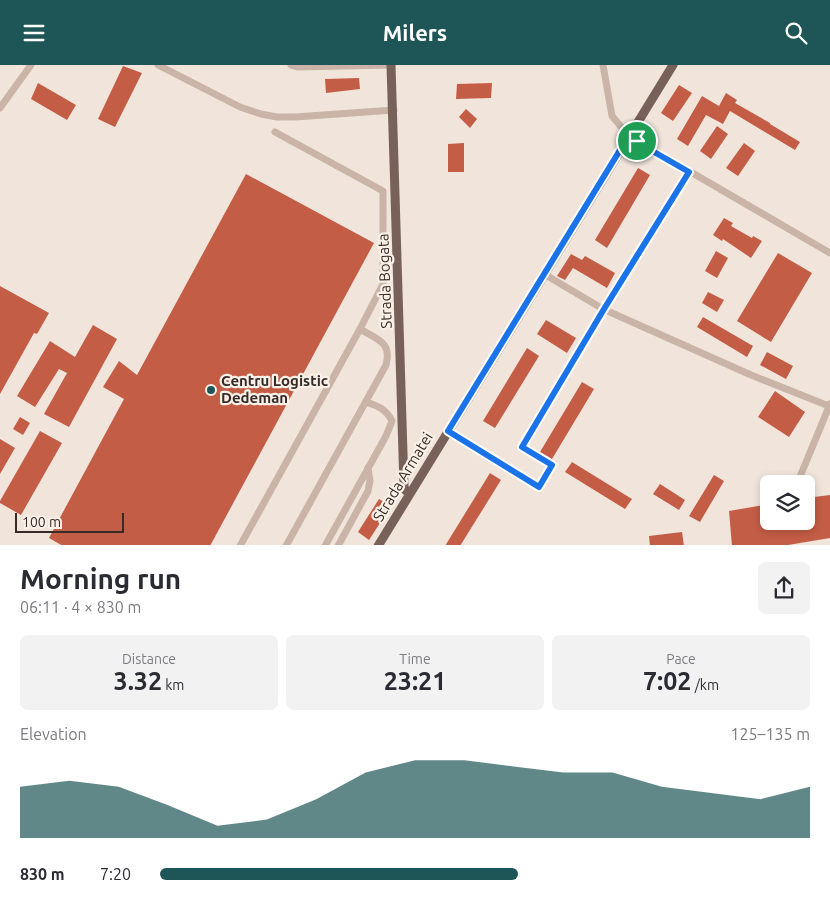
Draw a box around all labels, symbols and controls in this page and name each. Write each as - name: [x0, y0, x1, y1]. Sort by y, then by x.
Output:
- icon: menu: [20, 19, 48, 47]
- icon: search: [782, 19, 810, 47]
- text: Milers: [383, 20, 447, 45]
- pin: [616, 120, 658, 162]
- icon: arrive: [623, 127, 651, 155]
- street label: Strada Bogata: [374, 233, 395, 329]
- place label: Centru Logistic Dedeman: [221, 372, 328, 406]
- marker: Centru Logistic Dedeman: [205, 384, 217, 396]
- street label: Strada Armatei: [369, 429, 436, 524]
- map controls: [760, 475, 815, 530]
- button: layers: [760, 475, 815, 530]
- scale bar: [15, 511, 124, 534]
- text: 100 m: [22, 514, 61, 530]
- button: share: [758, 562, 810, 614]
- text: Morning run: [20, 563, 181, 594]
- text: 06:11 · 4 × 830 m: [20, 598, 141, 616]
- text: Distance: [122, 651, 176, 667]
- text: Time: [399, 651, 431, 667]
- text: Pace: [666, 651, 696, 667]
- text: 3.32: [114, 667, 162, 695]
- text: 23:21: [384, 667, 446, 695]
- text: 7:02: [643, 667, 691, 695]
- text: km: [162, 677, 184, 693]
- text: /km: [691, 677, 719, 693]
- text: Elevation: [20, 725, 87, 743]
- text: 125–135 m: [730, 725, 810, 743]
- text: 830 m: [20, 865, 65, 883]
- text: 7:20: [100, 865, 131, 883]

